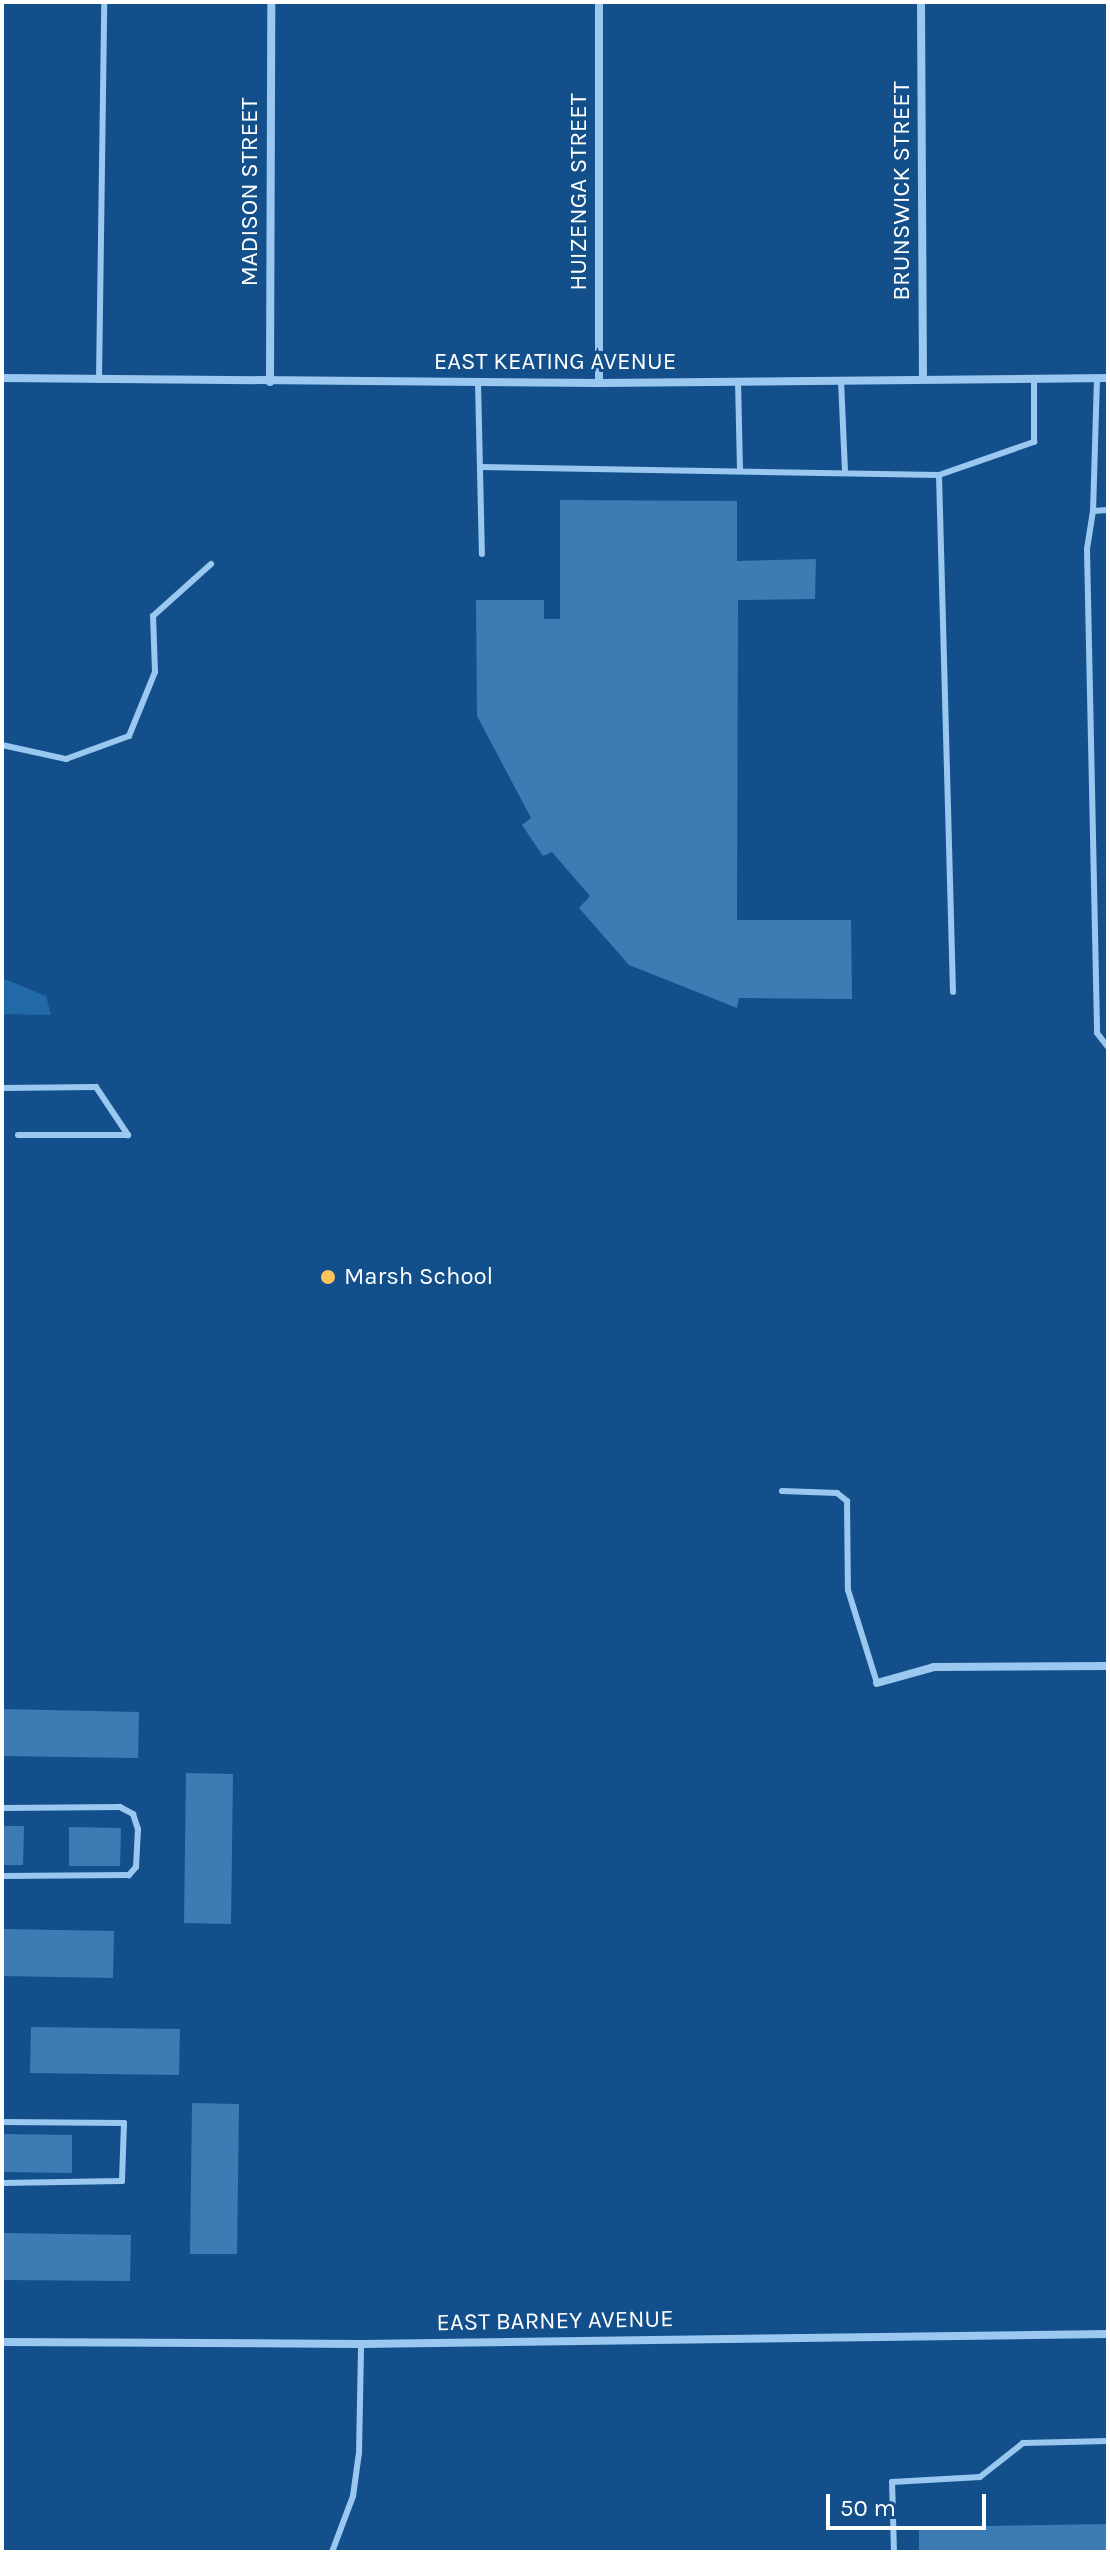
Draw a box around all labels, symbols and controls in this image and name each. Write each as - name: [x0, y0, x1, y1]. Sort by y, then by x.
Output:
- street label: BRUNSWICK STREET: [888, 81, 916, 301]
- street label: HUIZENGA STREET: [565, 93, 593, 291]
- street label: MADISON STREET: [236, 98, 264, 286]
- street label: EAST KEATING AVENUE: [434, 348, 676, 376]
- place label: Marsh School: [344, 1263, 493, 1291]
- marker: Marsh School: [319, 1268, 337, 1286]
- street label: EAST BARNEY AVENUE: [436, 2305, 674, 2337]
- scale bar: [830, 2478, 990, 2528]
- text: 50 m: [840, 2494, 896, 2522]

